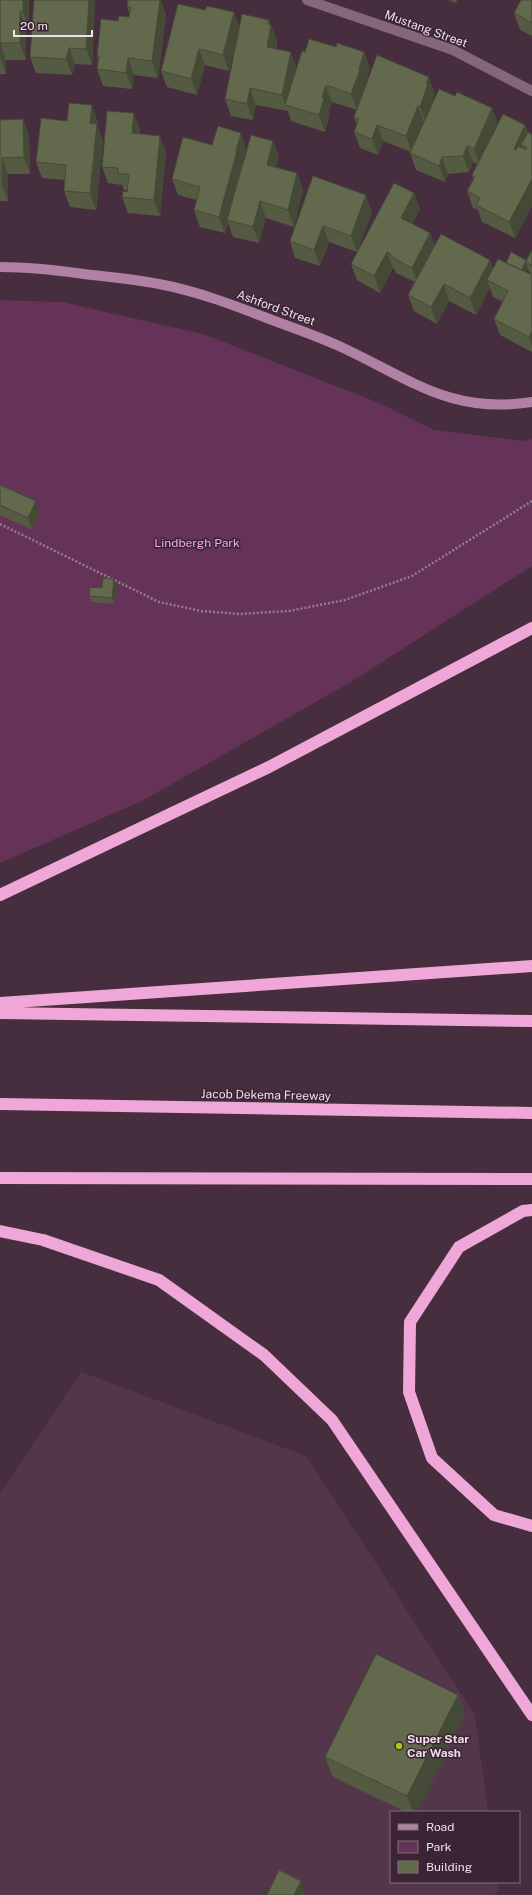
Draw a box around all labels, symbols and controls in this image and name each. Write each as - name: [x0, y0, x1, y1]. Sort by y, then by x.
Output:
- street label: Mustang Street: [383, 8, 470, 51]
- scale bar: [14, 12, 92, 38]
- text: 20 m: [20, 19, 48, 33]
- street label: Ashford Street: [235, 287, 317, 329]
- park label: Lindbergh Park: [154, 536, 240, 550]
- street label: Jacob Dekema Freeway: [201, 1087, 332, 1103]
- place label: Super Star Car Wash: [407, 1732, 469, 1760]
- marker: Super Star Car Wash: [394, 1741, 404, 1751]
- legend: [390, 1811, 520, 1883]
- text: Road: [426, 1820, 454, 1834]
- text: Park: [426, 1840, 452, 1854]
- text: Building: [426, 1860, 472, 1874]

